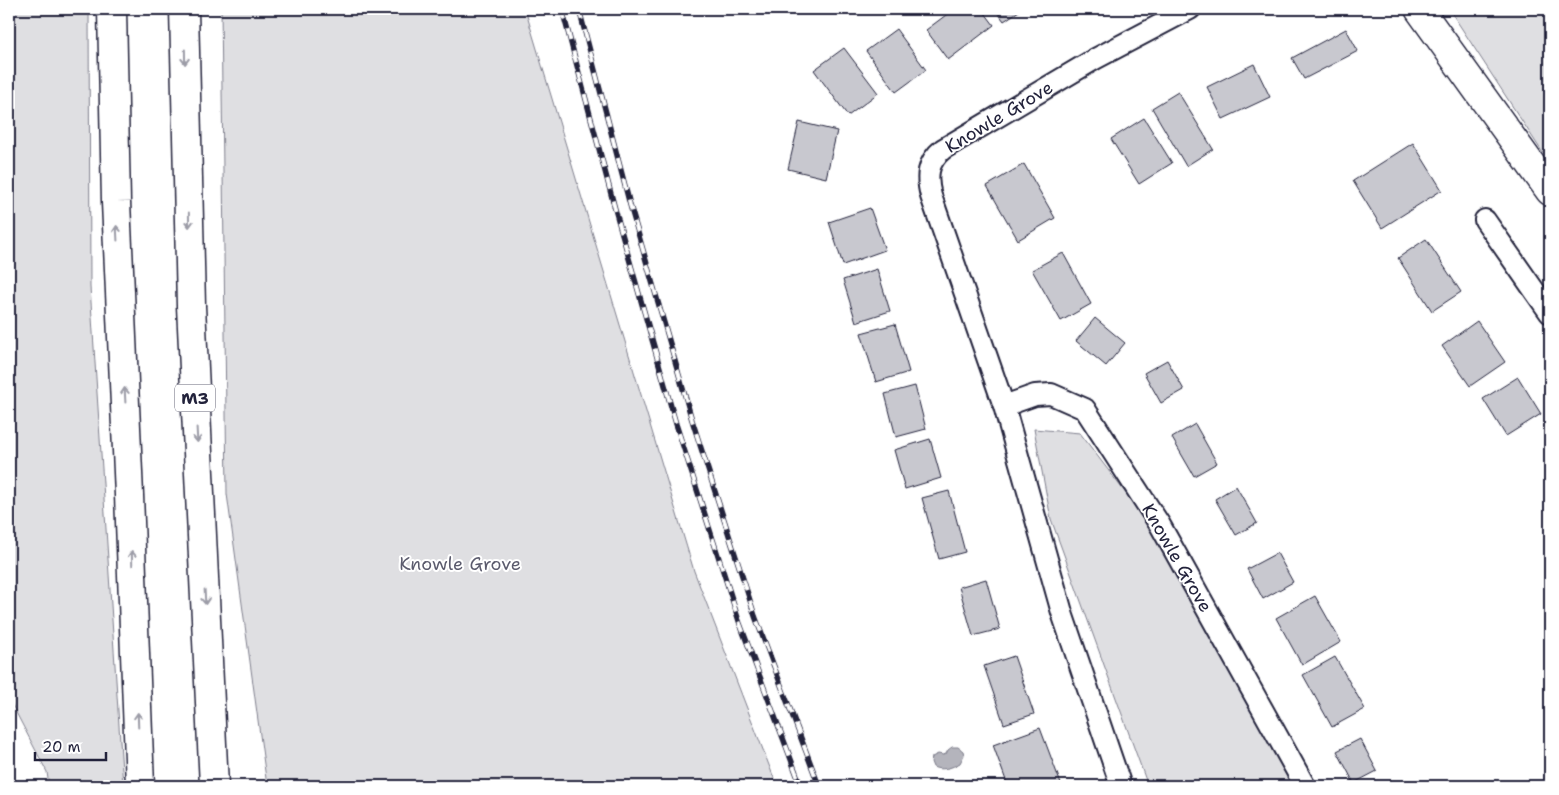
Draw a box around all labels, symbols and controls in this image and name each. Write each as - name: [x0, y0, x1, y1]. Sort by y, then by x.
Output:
- one-way arrow: [181, 49, 190, 65]
- street label: Knowle Grove: [941, 75, 1057, 159]
- one-way arrow: [184, 212, 194, 228]
- one-way arrow: [113, 225, 122, 241]
- road number: M3: [175, 384, 215, 412]
- one-way arrow: [120, 388, 129, 404]
- one-way arrow: [192, 426, 202, 443]
- street label: Knowle Grove: [1136, 499, 1218, 617]
- one-way arrow: [127, 550, 136, 566]
- park label: Knowle Grove: [399, 552, 521, 576]
- one-way arrow: [200, 589, 209, 605]
- one-way arrow: [133, 712, 143, 728]
- scale bar: [35, 730, 106, 762]
- text: 20 m: [42, 737, 81, 757]

